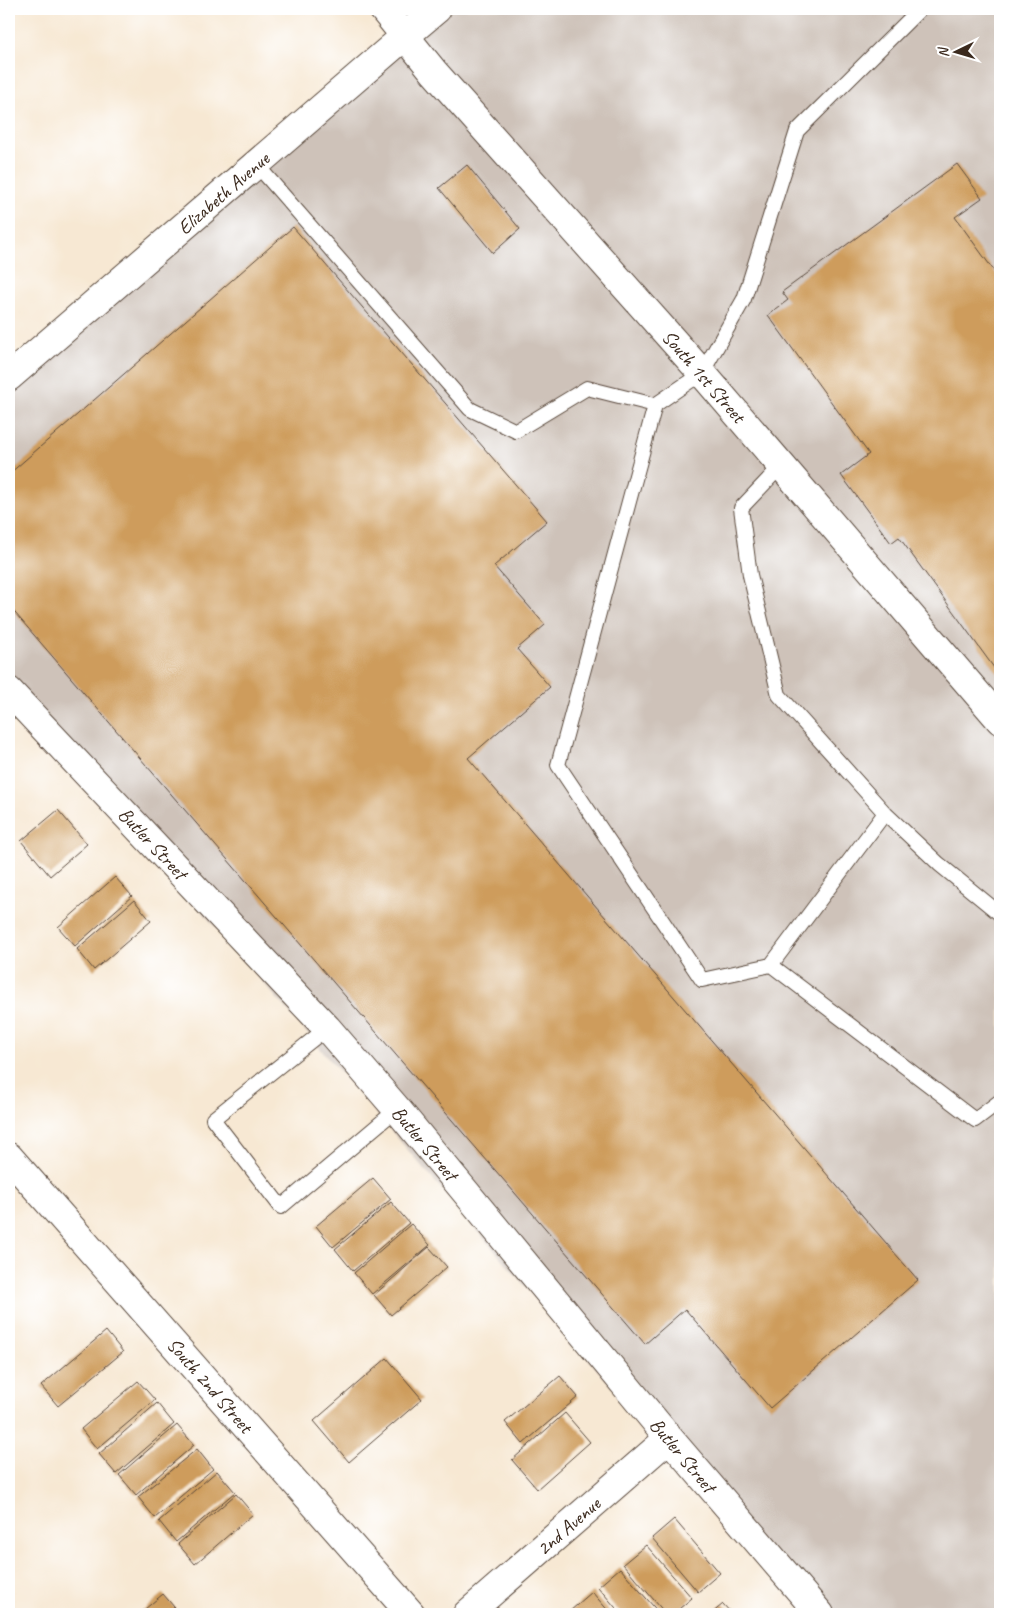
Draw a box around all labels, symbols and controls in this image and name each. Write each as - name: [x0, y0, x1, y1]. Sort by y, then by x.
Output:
- north arrow: [932, 28, 982, 78]
- text: N: [934, 46, 952, 58]
- street label: Elizabeth Avenue: [172, 146, 276, 240]
- street label: South 1st Street: [656, 325, 752, 430]
- street label: Butler Street: [113, 802, 195, 887]
- street label: Butler Street: [386, 1101, 465, 1188]
- street label: South 2nd Street: [161, 1332, 259, 1440]
- street label: Butler Street: [644, 1413, 723, 1500]
- street label: 2nd Avenue: [531, 1491, 607, 1561]

